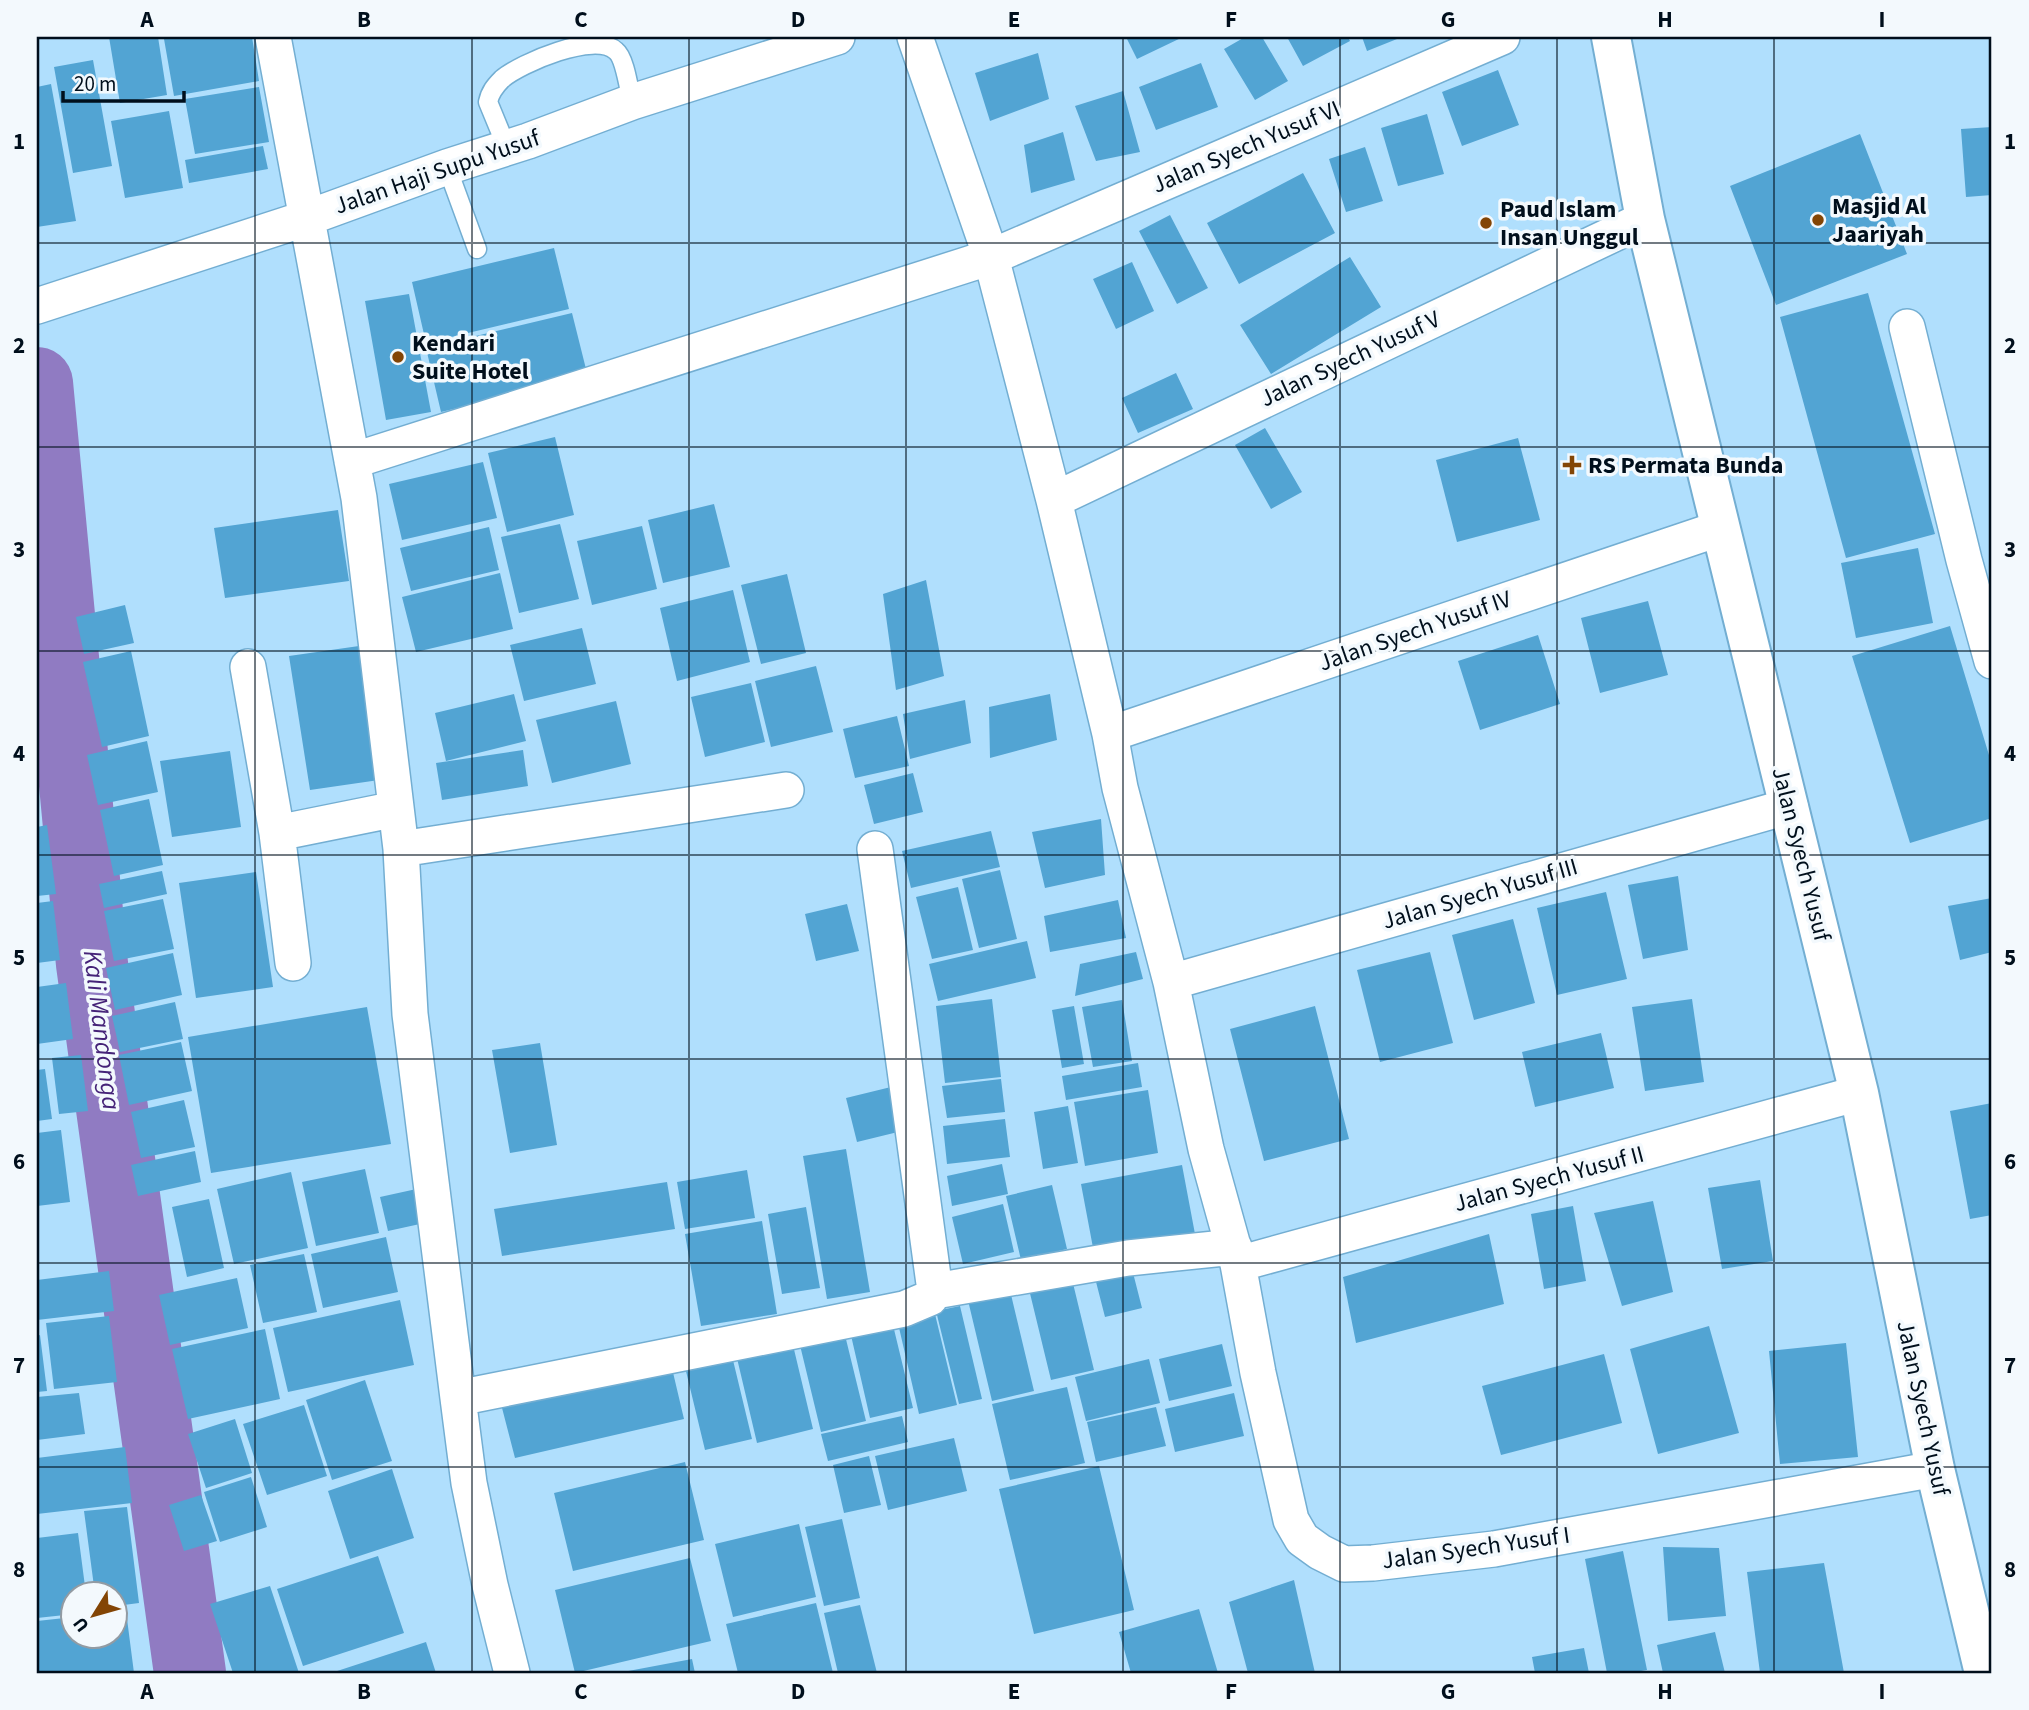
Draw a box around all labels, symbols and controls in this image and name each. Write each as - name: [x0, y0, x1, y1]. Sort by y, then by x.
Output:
- text: A: [139, 3, 154, 36]
- text: B: [357, 3, 371, 36]
- text: C: [574, 3, 588, 36]
- text: D: [791, 3, 805, 36]
- text: E: [1008, 3, 1020, 36]
- text: F: [1225, 3, 1237, 36]
- text: G: [1441, 3, 1455, 36]
- text: H: [1657, 3, 1673, 36]
- text: I: [1879, 3, 1885, 36]
- scale bar: [63, 60, 184, 104]
- text: 20 m: [74, 69, 116, 99]
- street label: Jalan Syech Yusuf VI: [1146, 91, 1346, 203]
- street label: Jalan Haji Supu Yusuf: [330, 120, 545, 224]
- text: 1: [13, 125, 25, 158]
- text: 1: [2004, 125, 2016, 158]
- place label: Masjid Al Jaariyah: [1832, 189, 1926, 252]
- place label: Paud Islam Insan Unggul: [1500, 192, 1639, 255]
- marker: Masjid Al Jaariyah: [1810, 212, 1826, 228]
- marker: Paud Islam Insan Unggul: [1478, 215, 1494, 231]
- street label: Jalan Syech Yusuf V: [1254, 302, 1446, 416]
- place label: Kendari Suite Hotel: [412, 326, 529, 389]
- text: 2: [13, 329, 25, 362]
- text: 2: [2004, 329, 2016, 362]
- marker: Kendari Suite Hotel: [390, 349, 406, 365]
- place label: RS Permata Bunda: [1588, 448, 1784, 483]
- marker: RS Permata Bunda: [1562, 455, 1582, 475]
- text: 3: [13, 533, 25, 566]
- text: 3: [2004, 533, 2016, 566]
- street label: Jalan Syech Yusuf IV: [1314, 581, 1517, 680]
- text: 4: [13, 737, 25, 770]
- text: 4: [2004, 737, 2016, 770]
- street label: Jalan Syech Yusuf: [1762, 763, 1840, 946]
- street label: Jalan Syech Yusuf III: [1378, 849, 1582, 939]
- text: 5: [13, 941, 25, 974]
- text: 5: [2004, 941, 2016, 974]
- water label: Kali Mandonga: [74, 948, 130, 1112]
- street label: Jalan Syech Yusuf II: [1450, 1137, 1648, 1221]
- text: 6: [13, 1145, 25, 1178]
- text: 6: [2004, 1145, 2016, 1178]
- street label: Jalan Syech Yusuf: [1887, 1317, 1959, 1500]
- text: 7: [13, 1349, 25, 1382]
- text: 7: [2004, 1349, 2016, 1382]
- street label: Jalan Syech Yusuf I: [1380, 1517, 1572, 1579]
- text: 8: [13, 1553, 25, 1586]
- text: 8: [2004, 1553, 2016, 1586]
- north arrow: [60, 1580, 130, 1650]
- text: U: [67, 1611, 96, 1638]
- text: A: [139, 1675, 154, 1708]
- text: B: [357, 1675, 371, 1708]
- text: C: [574, 1675, 588, 1708]
- text: D: [791, 1675, 805, 1708]
- text: E: [1008, 1675, 1020, 1708]
- text: F: [1225, 1675, 1237, 1708]
- text: G: [1441, 1675, 1455, 1708]
- text: H: [1657, 1675, 1673, 1708]
- text: I: [1879, 1675, 1885, 1708]

